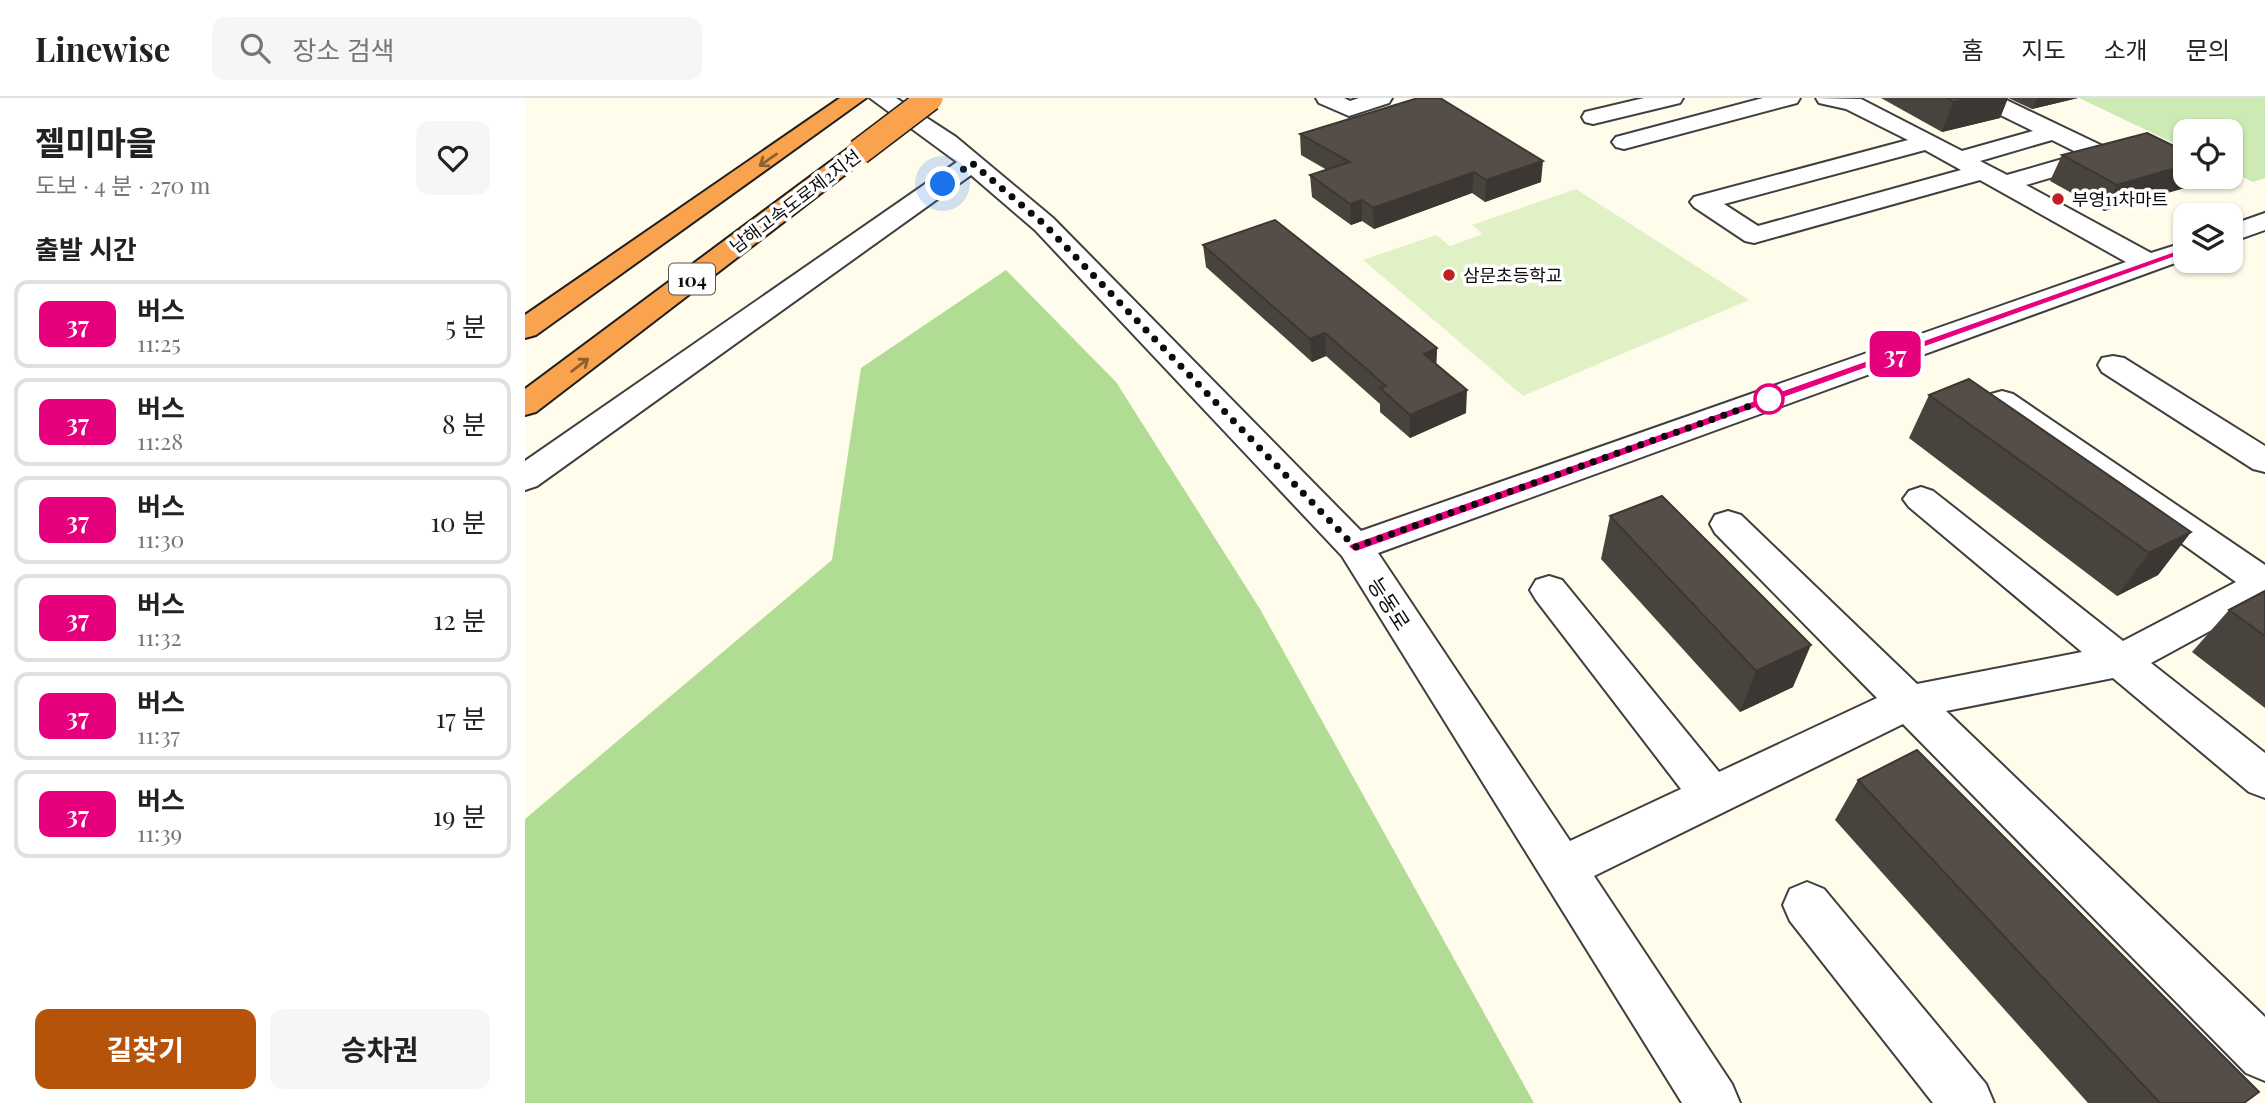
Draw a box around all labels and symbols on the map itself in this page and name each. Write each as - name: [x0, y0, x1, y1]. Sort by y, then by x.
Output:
- street label: 남해고속도로제2지선: [725, 144, 865, 258]
- one-way arrow: [759, 153, 778, 167]
- your location: [925, 166, 960, 201]
- place label: 부영11차마트: [2072, 187, 2168, 211]
- marker: 부영11차마트: [2050, 191, 2066, 207]
- place label: 삼문초등학교: [1463, 263, 1562, 287]
- road number: 104: [669, 264, 715, 294]
- marker: 삼문초등학교: [1441, 267, 1457, 283]
- line badge: 37: [1863, 331, 1927, 377]
- one-way arrow: [570, 357, 589, 372]
- unlabelled marker: [1754, 384, 1784, 414]
- street label: 능동로: [1362, 571, 1418, 635]

